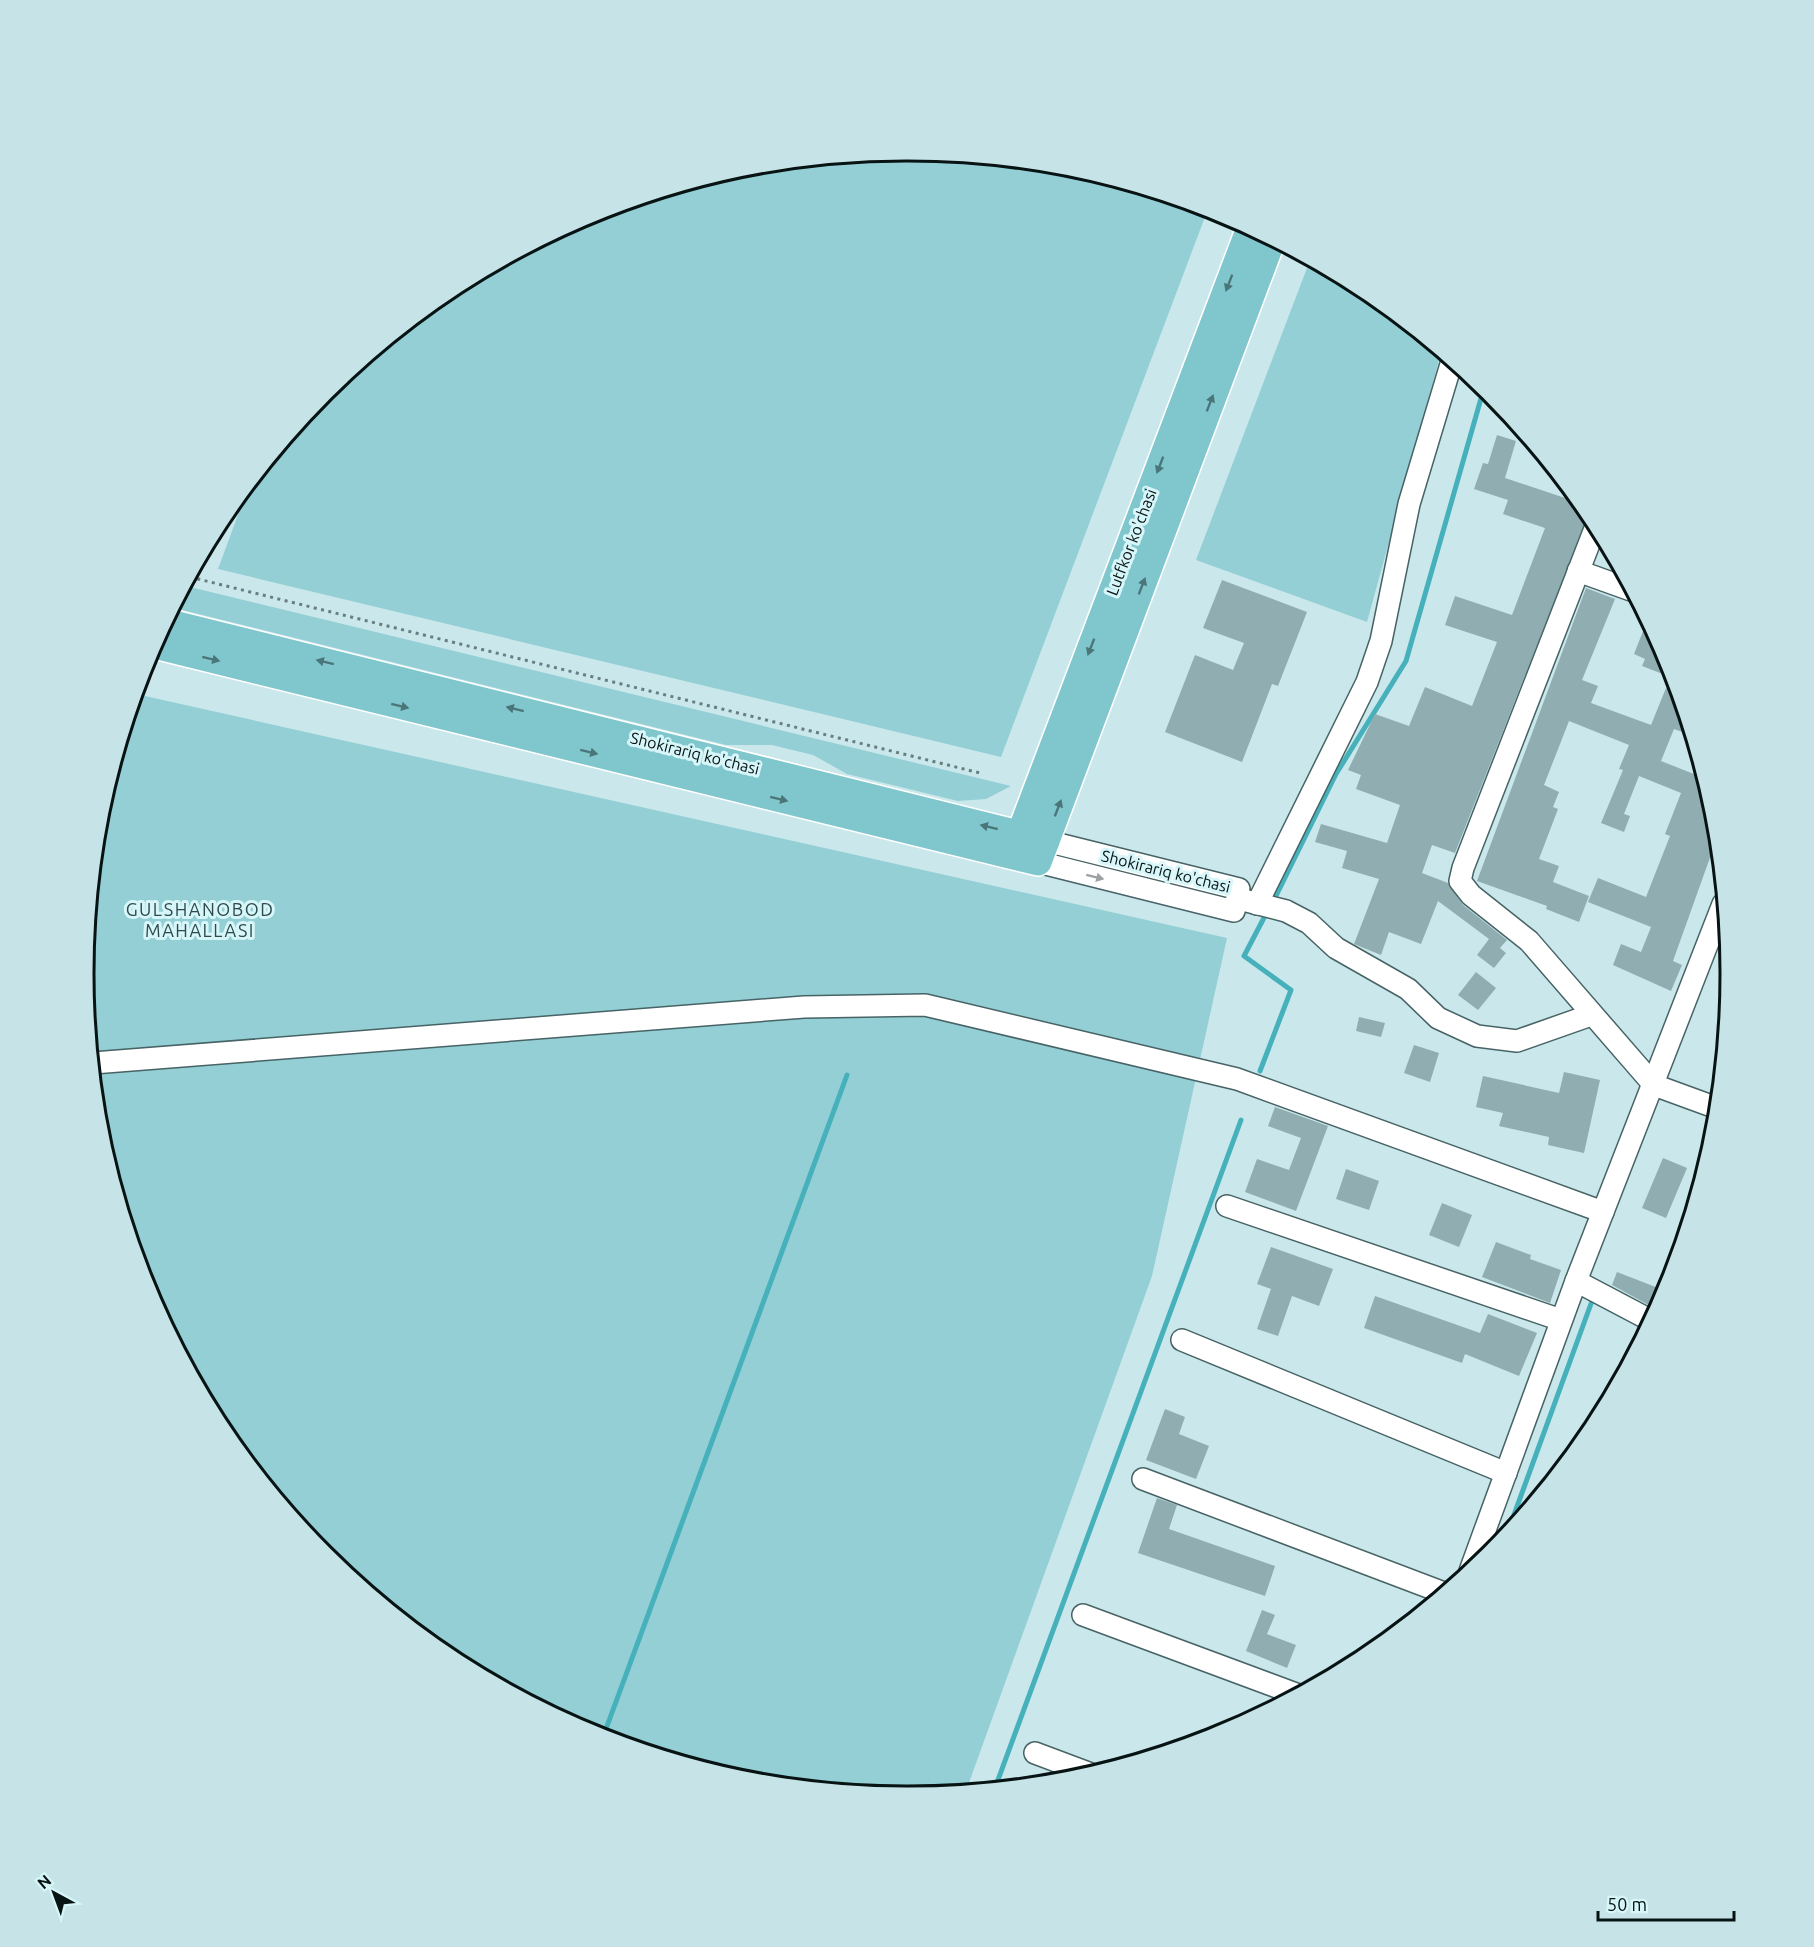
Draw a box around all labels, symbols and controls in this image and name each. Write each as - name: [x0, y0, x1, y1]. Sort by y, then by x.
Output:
- one-way arrow: [1224, 274, 1234, 292]
- one-way arrow: [1206, 394, 1216, 412]
- one-way arrow: [1155, 456, 1164, 474]
- street label: Lutfkor ko'chasi: [1102, 486, 1160, 598]
- one-way arrow: [1137, 576, 1147, 594]
- one-way arrow: [1085, 639, 1095, 657]
- one-way arrow: [201, 655, 220, 665]
- one-way arrow: [316, 656, 334, 666]
- one-way arrow: [391, 701, 409, 711]
- one-way arrow: [505, 703, 524, 713]
- street label: Shokirariq ko'chasi: [629, 728, 761, 778]
- one-way arrow: [580, 748, 598, 758]
- one-way arrow: [769, 794, 788, 804]
- one-way arrow: [1054, 798, 1064, 816]
- one-way arrow: [980, 821, 998, 831]
- street label: Shokirariq ko'chasi: [1100, 846, 1232, 896]
- one-way arrow: [1086, 872, 1104, 882]
- district label: GULSHANOBOD MAHALLASI: [126, 899, 274, 940]
- north arrow: [24, 1863, 84, 1923]
- text: N: [34, 1871, 55, 1892]
- scale bar: [1598, 1884, 1734, 1922]
- text: 50 m: [1607, 1894, 1647, 1914]

